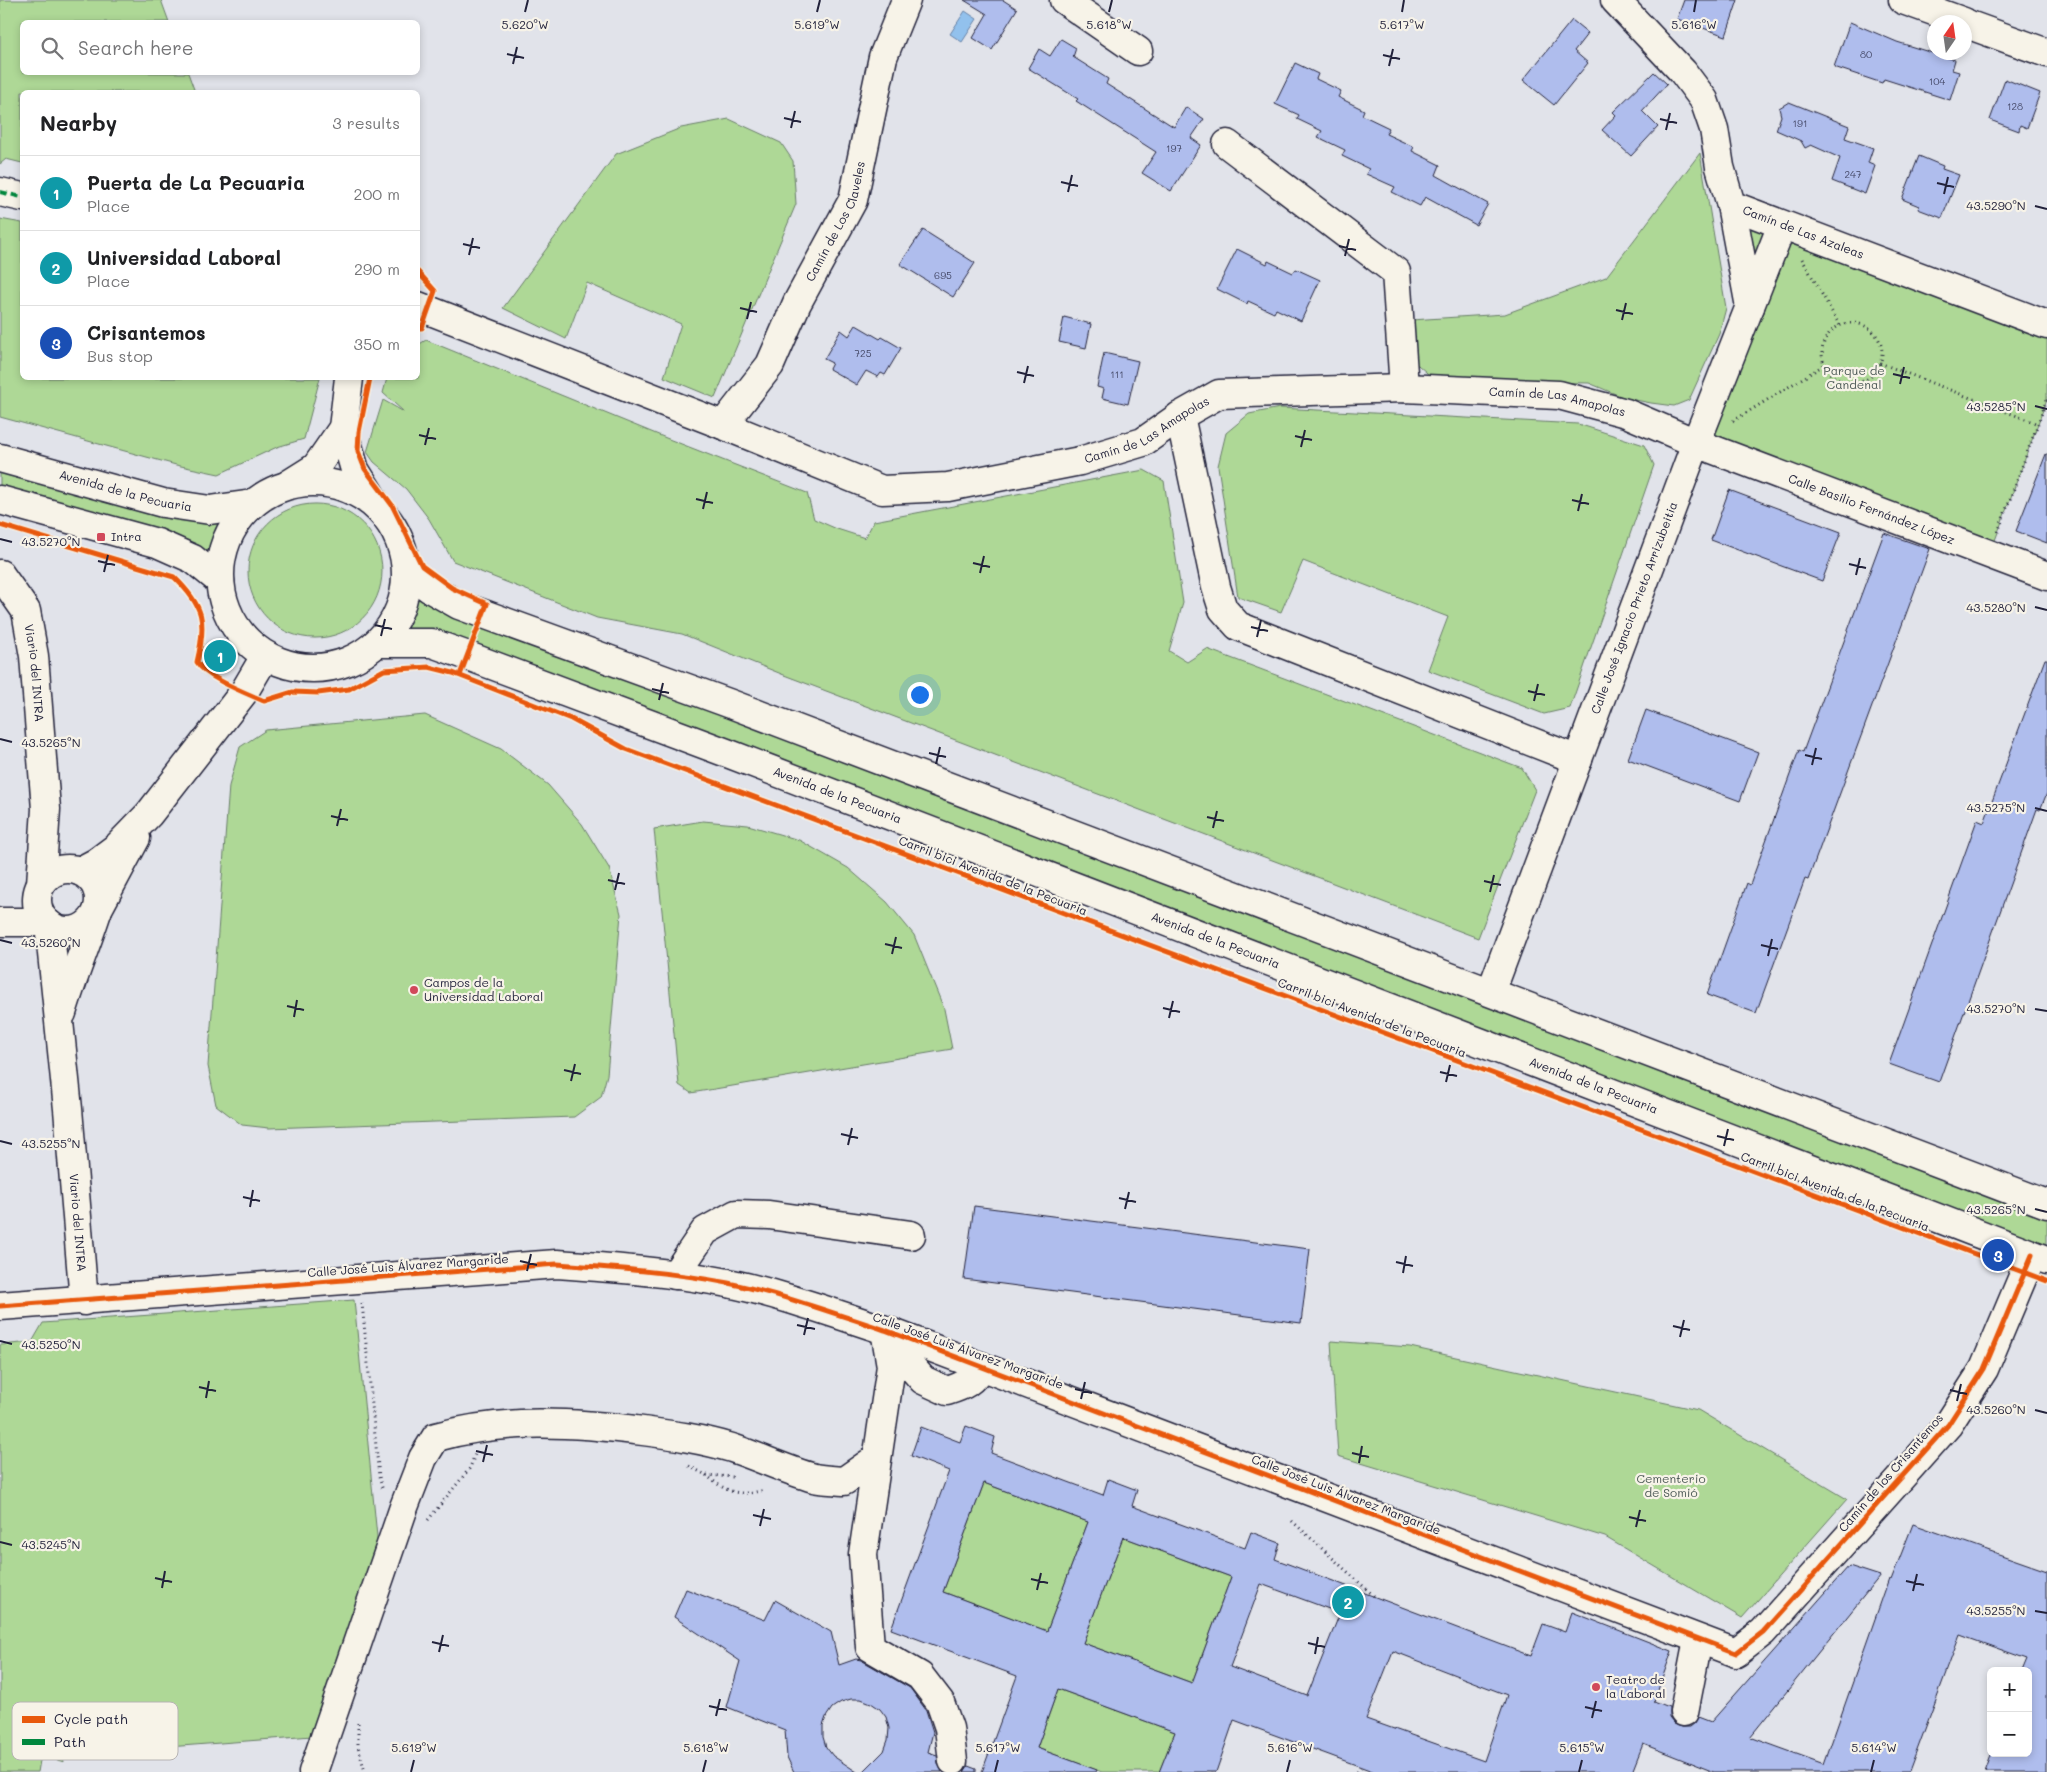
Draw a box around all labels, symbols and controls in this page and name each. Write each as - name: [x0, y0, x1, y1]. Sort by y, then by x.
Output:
- north arrow: [1927, 15, 1972, 60]
- text: 5.620°W: [501, 16, 549, 32]
- text: 5.619°W: [794, 16, 840, 32]
- text: 5.618°W: [1086, 16, 1132, 32]
- text: 5.617°W: [1380, 16, 1425, 32]
- text: 5.616°W: [1671, 16, 1717, 32]
- search box: [20, 20, 420, 75]
- icon: search: [38, 34, 66, 62]
- text: Search here: [78, 35, 194, 60]
- house number: 80: [1860, 47, 1872, 61]
- house number: 104: [1929, 74, 1945, 88]
- house number: 128: [2007, 99, 2023, 113]
- text: Nearby: [40, 109, 117, 136]
- text: 3 results: [332, 112, 400, 133]
- house number: 191: [1793, 116, 1807, 130]
- house number: 197: [1166, 141, 1182, 155]
- street label: Camín de Los Claveles: [801, 159, 868, 284]
- house number: 247: [1845, 167, 1862, 181]
- text: Puerta de La Pecuaria: [87, 170, 305, 195]
- text: 1: [52, 183, 60, 204]
- text: 200 m: [353, 183, 400, 204]
- text: Place: [87, 195, 130, 216]
- text: 43.5290°N: [1966, 197, 2026, 213]
- street label: Camín de Las Azaleas: [1741, 201, 1867, 262]
- text: Universidad Laboral: [87, 245, 281, 270]
- text: 2: [52, 258, 60, 279]
- text: 290 m: [354, 258, 400, 279]
- house number: 695: [934, 268, 952, 282]
- text: Place: [87, 270, 130, 291]
- text: Crisantemos: [87, 320, 206, 345]
- text: 3: [51, 333, 61, 354]
- text: 350 m: [354, 333, 400, 354]
- text: Bus stop: [87, 345, 153, 366]
- house number: 725: [855, 346, 872, 360]
- park label: Parque de Candenal: [1823, 362, 1885, 392]
- house number: 111: [1110, 367, 1124, 381]
- street label: Camín de Las Amapolas: [1489, 383, 1628, 420]
- street label: Camín de Las Amapolas: [1082, 392, 1212, 466]
- text: 43.5285°N: [1966, 398, 2026, 414]
- street label: Avenida de la Pecuaria: [58, 466, 193, 514]
- street label: Calle Basilio Fernández López: [1786, 470, 1958, 548]
- street label: Calle José Ignacio Prieto Arrizubeitia: [1587, 499, 1680, 716]
- place label: Intra: [111, 528, 142, 544]
- marker: Intra: [95, 531, 107, 543]
- text: 43.5270°N: [22, 533, 80, 549]
- text: 43.5280°N: [1966, 599, 2026, 615]
- street label: Viario del INTRA: [21, 623, 48, 723]
- pin: 1: [204, 637, 236, 675]
- your location: [907, 682, 933, 708]
- text: 43.5265°N: [21, 734, 81, 750]
- street label: Avenida de la Pecuaria: [771, 762, 904, 826]
- text: 43.5275°N: [1967, 799, 2025, 815]
- street label: Carril bici Avenida de la Pecuaria: [897, 832, 1090, 919]
- street label: Avenida de la Pecuaria: [1149, 908, 1282, 972]
- text: 43.5260°N: [21, 934, 81, 950]
- place label: Campos de la Universidad Laboral: [424, 974, 543, 1004]
- street label: Carril bici Avenida de la Pecuaria: [1276, 974, 1469, 1061]
- marker: Campos de la Universidad Laboral: [408, 984, 420, 996]
- text: 43.5270°N: [1967, 1000, 2025, 1016]
- street label: Avenida de la Pecuaria: [1527, 1053, 1660, 1117]
- text: 43.5255°N: [22, 1135, 80, 1151]
- street label: Carril bici Avenida de la Pecuaria: [1739, 1148, 1932, 1235]
- street label: Viario del INTRA: [66, 1173, 91, 1272]
- text: 43.5265°N: [1966, 1201, 2026, 1217]
- pin: 3: [1982, 1236, 2014, 1274]
- street label: Calle José Luis Álvarez Margaride: [307, 1250, 509, 1280]
- street label: Calle José Luis Álvarez Margaride: [871, 1308, 1066, 1392]
- text: 43.5250°N: [21, 1336, 81, 1352]
- text: 43.5260°N: [1966, 1401, 2026, 1417]
- street label: Camín de los Crisantemos: [1834, 1410, 1946, 1535]
- street label: Calle José Luis Álvarez Margaride: [1249, 1450, 1443, 1538]
- park label: Cementerio de Somió: [1636, 1470, 1706, 1500]
- text: 43.5245°N: [22, 1536, 80, 1552]
- pin: 2: [1332, 1583, 1364, 1621]
- text: 43.5255°N: [1967, 1602, 2025, 1618]
- map controls: [1987, 1667, 2032, 1757]
- button: +: [1987, 1667, 2032, 1712]
- place label: Teatro de la Laboral: [1606, 1671, 1665, 1701]
- marker: Teatro de la Laboral: [1590, 1681, 1602, 1693]
- legend: [12, 1702, 178, 1760]
- text: Cycle path: [54, 1709, 128, 1728]
- button: −: [1987, 1712, 2032, 1757]
- text: Path: [54, 1732, 85, 1751]
- text: 5.619°W: [391, 1739, 437, 1755]
- text: 5.618°W: [683, 1739, 729, 1755]
- text: 5.617°W: [976, 1739, 1021, 1755]
- text: 5.616°W: [1267, 1739, 1313, 1755]
- text: 5.615°W: [1559, 1739, 1605, 1755]
- text: 5.614°W: [1851, 1739, 1897, 1755]

